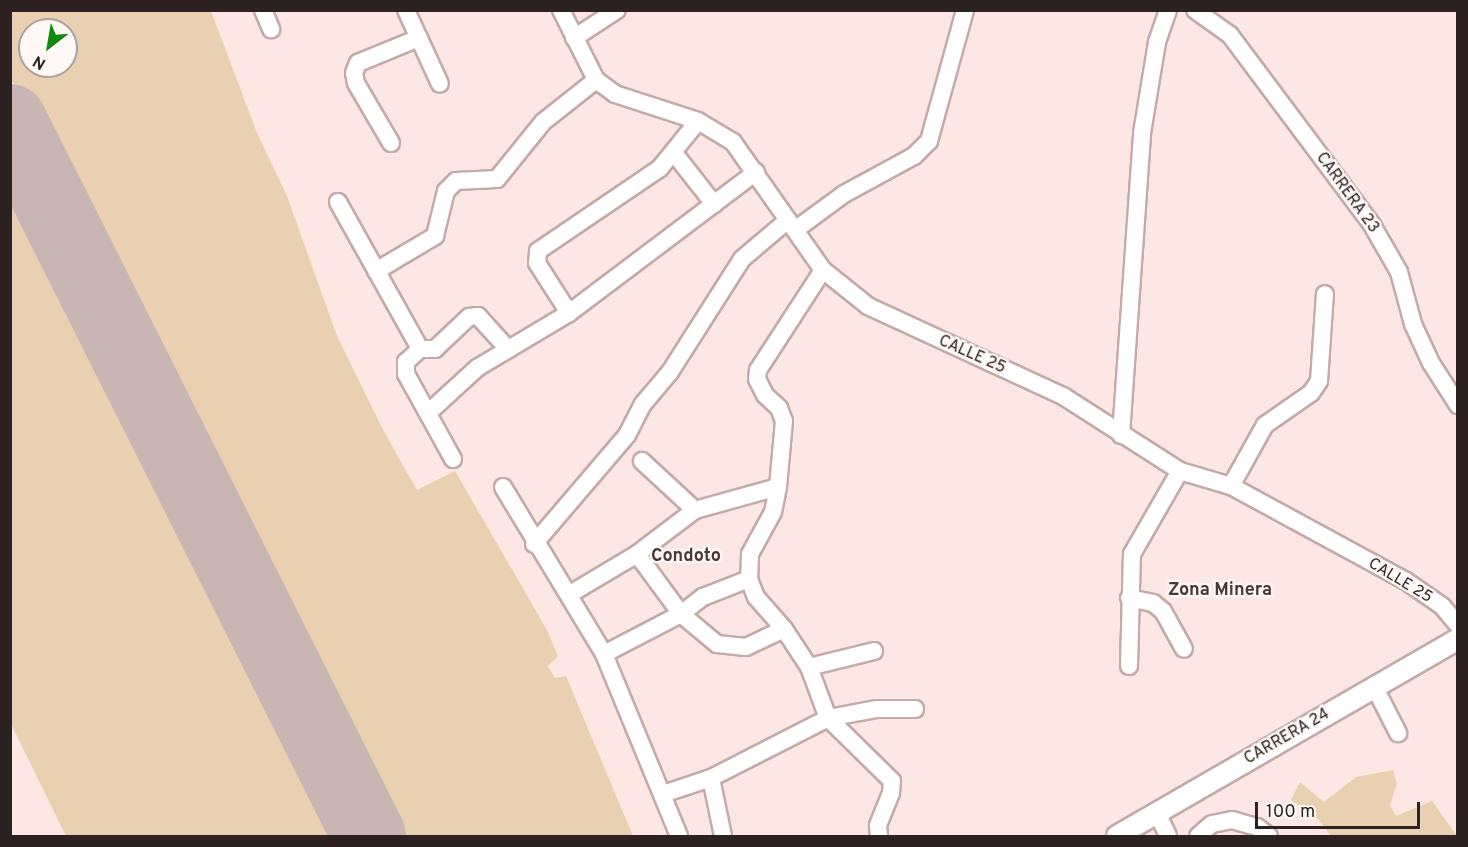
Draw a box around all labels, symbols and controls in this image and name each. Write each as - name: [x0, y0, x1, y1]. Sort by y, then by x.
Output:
- north arrow: [18, 18, 78, 78]
- text: N: [30, 50, 50, 73]
- street label: CARRERA 23: [1311, 149, 1383, 237]
- street label: CALLE 25: [935, 332, 1009, 378]
- district label: Condoto: [651, 546, 721, 568]
- street label: CALLE 25: [1364, 554, 1436, 608]
- district label: Zona Minera: [1168, 580, 1272, 602]
- street label: CARRERA 24: [1241, 705, 1333, 769]
- scale bar: [1258, 790, 1423, 828]
- text: 100 m: [1266, 801, 1315, 824]

